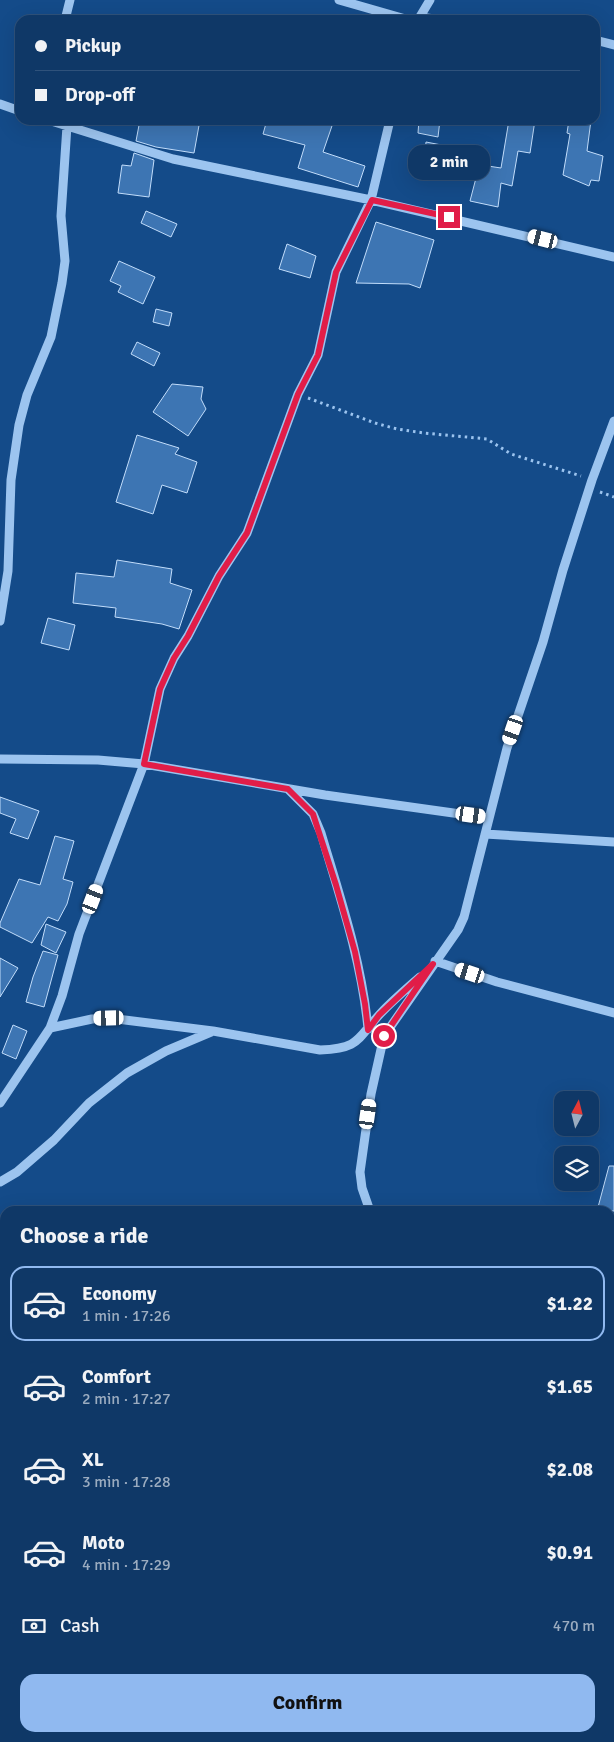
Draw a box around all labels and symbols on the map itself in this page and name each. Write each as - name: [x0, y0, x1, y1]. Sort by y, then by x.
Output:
- callout: 2 min: [408, 144, 490, 180]
- route end: [438, 206, 460, 228]
- car: [526, 228, 559, 250]
- car: [501, 713, 524, 747]
- car: [455, 805, 486, 825]
- car: [80, 882, 105, 916]
- car: [453, 961, 486, 985]
- car: [93, 1010, 124, 1026]
- route start: [373, 1025, 395, 1047]
- north arrow: [554, 1091, 599, 1136]
- car: [358, 1098, 377, 1130]

